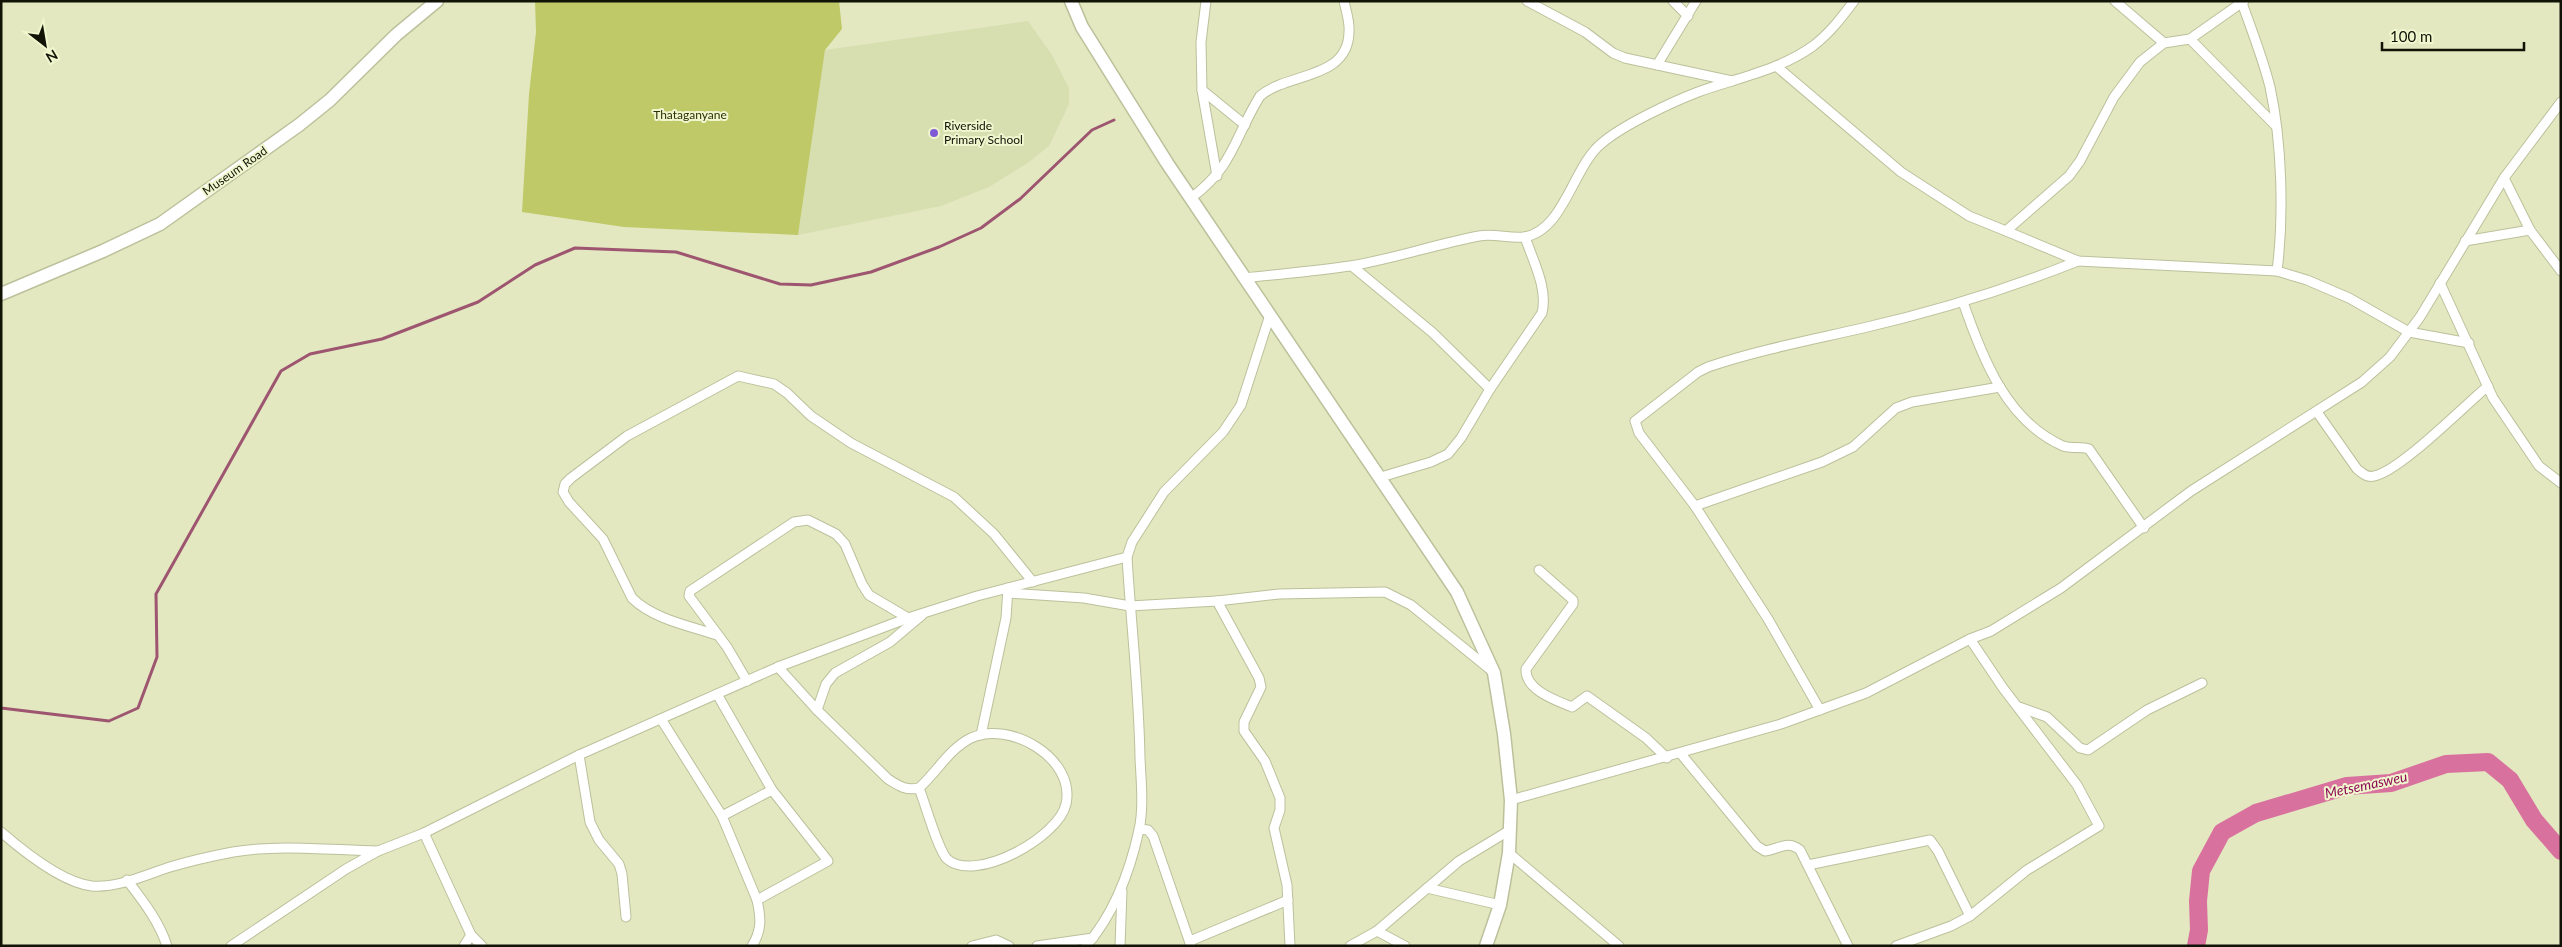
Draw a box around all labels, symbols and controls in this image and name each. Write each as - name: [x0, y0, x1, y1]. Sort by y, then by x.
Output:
- north arrow: [20, 20, 70, 70]
- scale bar: [2382, 20, 2524, 52]
- text: 100 m: [2390, 27, 2432, 45]
- text: N: [43, 47, 61, 67]
- park label: Thataganyane: [653, 107, 727, 122]
- place label: Riverside Primary School: [944, 118, 1023, 147]
- marker: Riverside Primary School: [928, 127, 940, 139]
- street label: Museum Road: [199, 143, 270, 198]
- water label: Metsemasweu: [2323, 767, 2409, 802]

